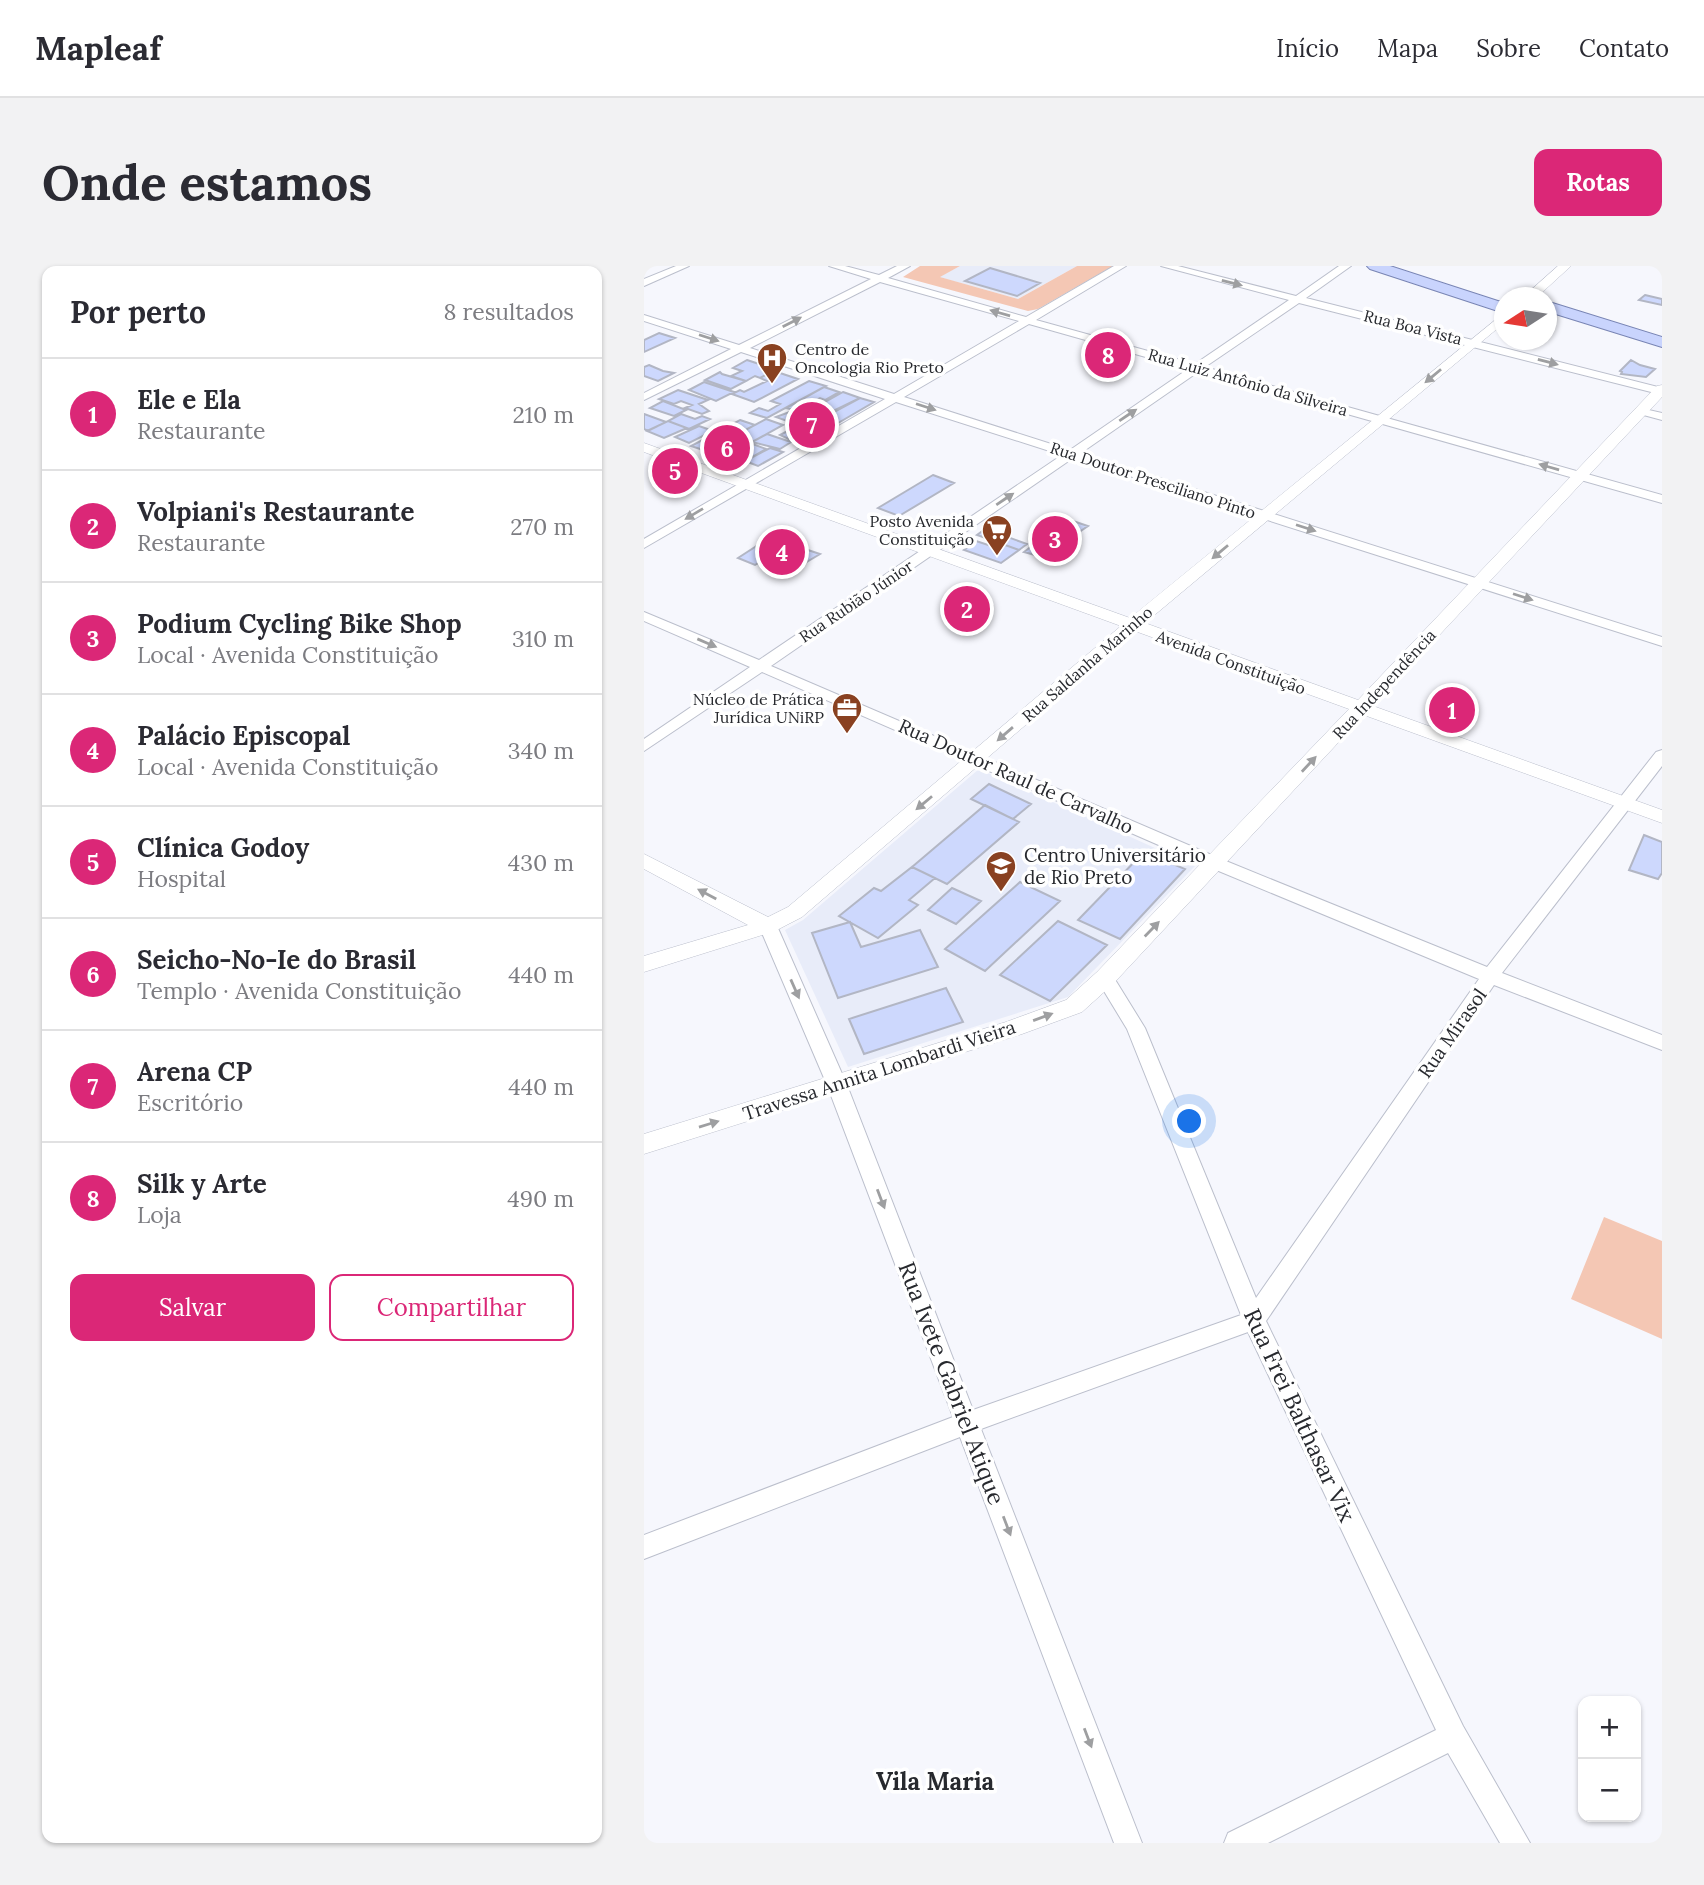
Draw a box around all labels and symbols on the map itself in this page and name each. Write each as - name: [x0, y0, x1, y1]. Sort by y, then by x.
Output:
- one-way arrow: [1221, 278, 1243, 289]
- north arrow: [1494, 287, 1557, 350]
- street label: Rua Boa Vista: [1362, 305, 1464, 349]
- one-way arrow: [989, 307, 1010, 317]
- one-way arrow: [782, 316, 802, 327]
- pin: 8: [1085, 329, 1131, 381]
- one-way arrow: [699, 334, 720, 344]
- place label: Centro de Oncologia Rio Preto: [795, 339, 944, 377]
- hospital icon: Centro de Oncologia Rio Preto: [755, 341, 789, 385]
- street label: Rua Luiz Antônio da Silveira: [1146, 344, 1350, 420]
- one-way arrow: [1537, 357, 1559, 368]
- one-way arrow: [1424, 368, 1442, 384]
- pin: 7: [789, 399, 835, 451]
- one-way arrow: [915, 403, 936, 413]
- one-way arrow: [1119, 408, 1137, 422]
- pin: 6: [704, 422, 750, 474]
- street label: Rua Doutor Presciliano Pinto: [1048, 437, 1258, 523]
- pin: 5: [652, 445, 698, 497]
- one-way arrow: [1538, 461, 1560, 472]
- one-way arrow: [996, 492, 1014, 506]
- one-way arrow: [685, 508, 704, 521]
- place label: Posto Avenida Constituição: [870, 511, 974, 549]
- supermarket icon: Posto Avenida Constituição: [980, 513, 1014, 557]
- pin: 3: [1032, 513, 1078, 565]
- one-way arrow: [1296, 524, 1317, 534]
- pin: 4: [759, 526, 805, 578]
- one-way arrow: [1211, 544, 1228, 559]
- street label: Rua Rubião Júnior: [795, 555, 917, 647]
- pin: 2: [944, 583, 990, 635]
- one-way arrow: [1512, 593, 1533, 603]
- street label: Rua Saldanha Marinho: [1018, 602, 1156, 726]
- street label: Avenida Constituição: [1153, 625, 1308, 698]
- street label: Rua Independência: [1328, 625, 1440, 743]
- one-way arrow: [697, 637, 717, 649]
- pin: 1: [1429, 684, 1475, 736]
- place label: Núcleo de Prática Jurídica UNiRP: [693, 689, 824, 727]
- office icon: Núcleo de Prática Jurídica UNiRP: [830, 691, 864, 735]
- street label: Rua Doutor Raul de Carvalho: [895, 713, 1137, 839]
- one-way arrow: [996, 726, 1014, 742]
- one-way arrow: [1300, 756, 1316, 773]
- one-way arrow: [915, 795, 933, 811]
- place label: Centro Universitário de Rio Preto: [1024, 843, 1206, 889]
- school or university icon: Centro Universitário de Rio Preto: [984, 849, 1018, 893]
- one-way arrow: [697, 888, 717, 900]
- one-way arrow: [1143, 920, 1160, 937]
- one-way arrow: [790, 978, 801, 999]
- street label: Rua Mirasol: [1412, 984, 1492, 1082]
- one-way arrow: [1032, 1012, 1053, 1023]
- street label: Travessa Annita Lombardi Vieira: [740, 1014, 1019, 1125]
- your location: [1172, 1104, 1206, 1138]
- one-way arrow: [699, 1119, 720, 1129]
- one-way arrow: [876, 1189, 887, 1210]
- street label: Rua Ivete Gabriel Atique: [892, 1258, 1012, 1508]
- street label: Rua Frei Balthasar Vix: [1238, 1304, 1362, 1526]
- one-way arrow: [1001, 1515, 1012, 1536]
- one-way arrow: [1083, 1728, 1094, 1749]
- district label: Vila Maria: [876, 1766, 995, 1797]

